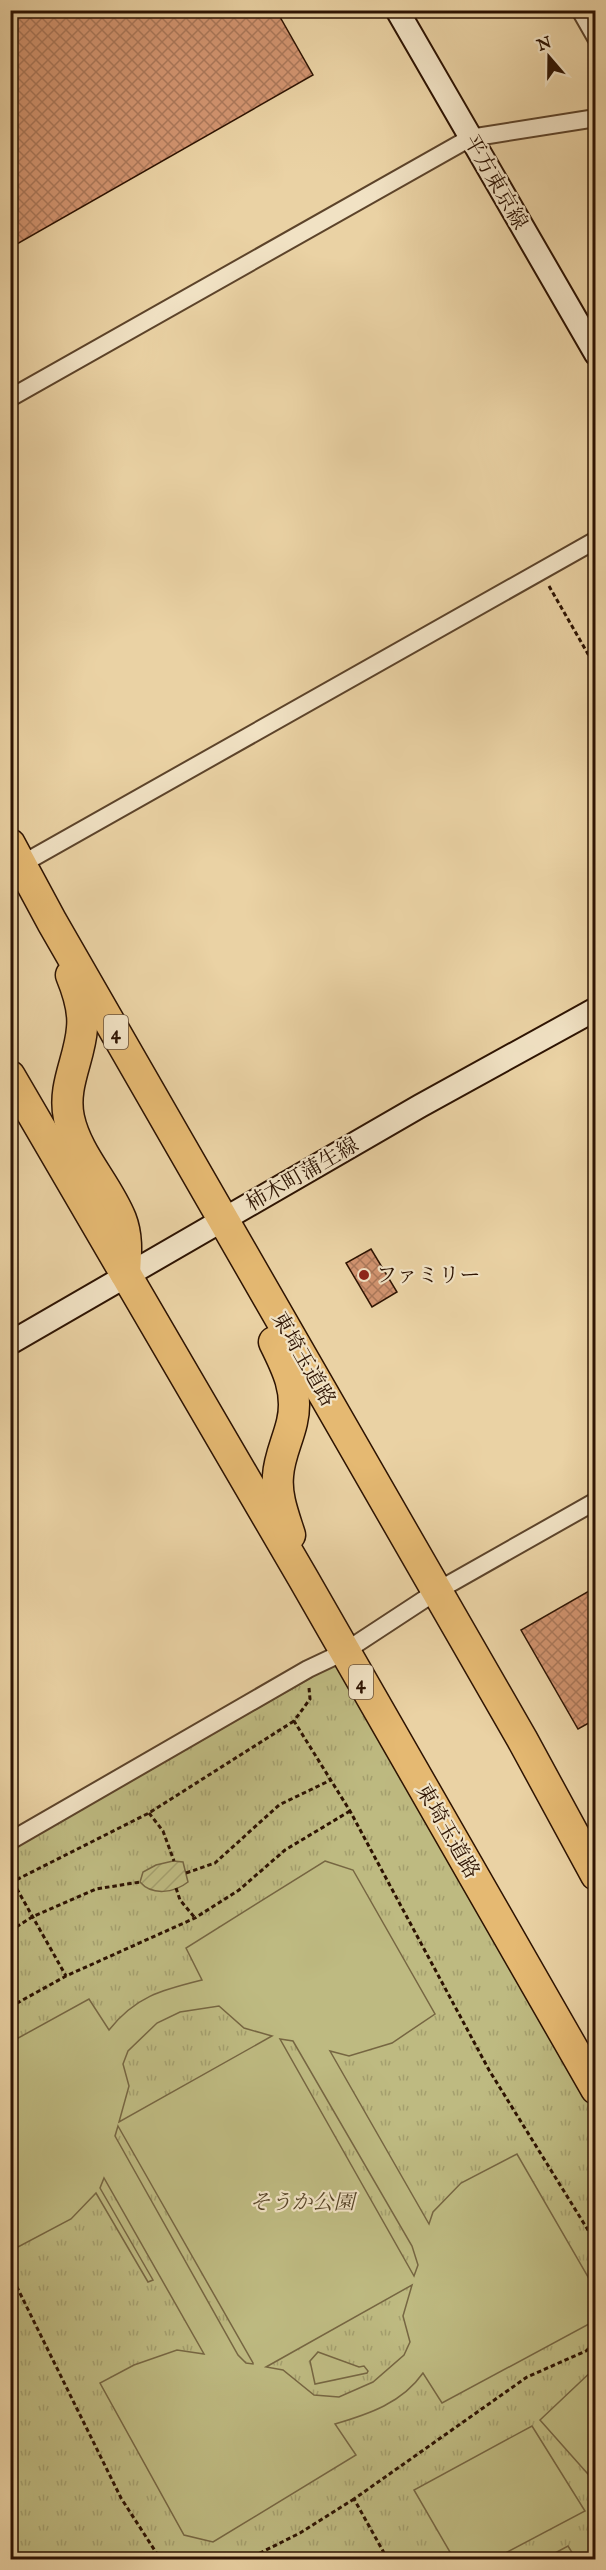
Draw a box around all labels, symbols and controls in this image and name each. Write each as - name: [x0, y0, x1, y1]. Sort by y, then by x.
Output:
- north arrow: [519, 27, 579, 87]
- text: N: [534, 33, 555, 57]
- street label: 平方東京線: [457, 131, 533, 235]
- road number: 4: [104, 1015, 128, 1049]
- street label: 柿木町蒲生線: [241, 1132, 364, 1218]
- place label: ファミリー: [376, 1263, 481, 1290]
- marker: ファミリー: [357, 1268, 371, 1282]
- street label: 東埼玉道路: [265, 1308, 341, 1412]
- road number: 4: [349, 1665, 373, 1699]
- street label: 東埼玉道路: [409, 1780, 485, 1884]
- park label: そうか公園: [250, 2190, 357, 2217]

